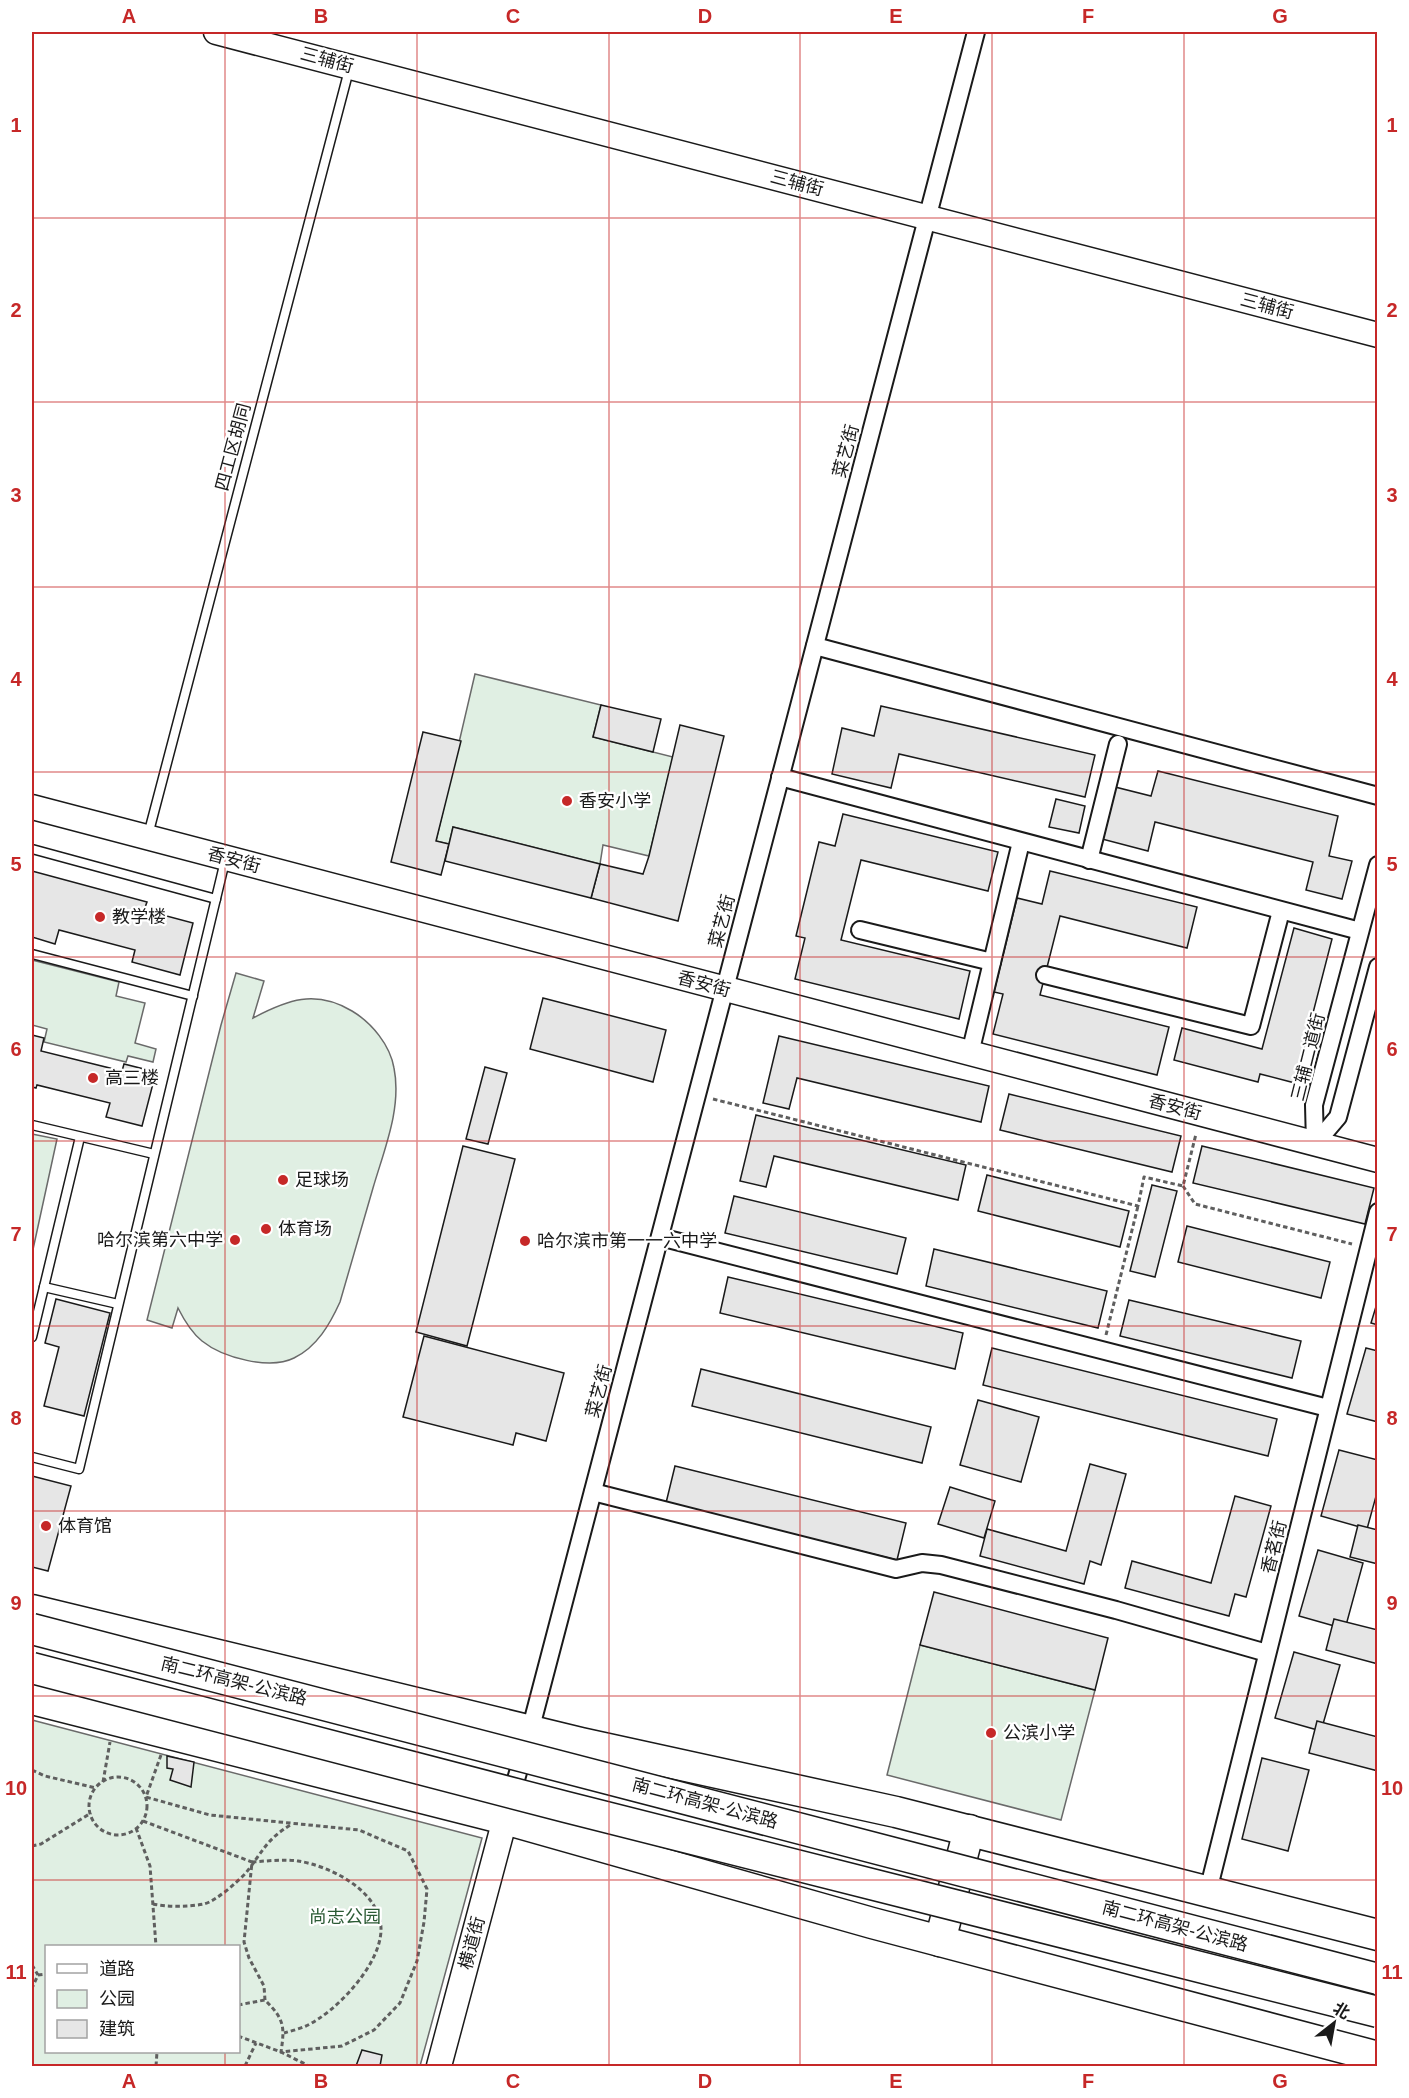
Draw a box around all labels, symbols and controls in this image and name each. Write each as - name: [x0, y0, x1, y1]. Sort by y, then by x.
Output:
- text: A: [122, 5, 136, 27]
- text: B: [314, 5, 328, 27]
- text: C: [506, 5, 520, 27]
- text: D: [698, 5, 712, 27]
- text: E: [889, 5, 903, 27]
- text: F: [1082, 5, 1094, 27]
- text: G: [1272, 5, 1288, 27]
- street label: 三辅街: [298, 43, 356, 77]
- text: 1: [10, 114, 22, 136]
- text: 1: [1386, 114, 1398, 136]
- street label: 三辅街: [768, 166, 826, 200]
- street label: 三辅街: [1238, 289, 1296, 323]
- text: 2: [10, 299, 22, 321]
- text: 2: [1386, 299, 1398, 321]
- street label: 四工区胡同: [212, 401, 254, 493]
- street label: 菜艺街: [829, 422, 863, 480]
- text: 3: [10, 484, 22, 506]
- text: 3: [1386, 484, 1398, 506]
- text: 4: [10, 668, 22, 690]
- text: 4: [1386, 668, 1398, 690]
- place label: 香安小学: [579, 791, 651, 811]
- marker: 香安小学: [560, 794, 574, 808]
- street label: 香安街: [205, 843, 263, 877]
- text: 5: [10, 853, 22, 875]
- text: 5: [1386, 853, 1398, 875]
- street label: 菜艺街: [705, 892, 739, 950]
- place label: 教学楼: [112, 907, 166, 927]
- marker: 教学楼: [93, 910, 107, 924]
- street label: 香安街: [675, 967, 733, 1001]
- street label: 三辅二道街: [1287, 1011, 1329, 1103]
- text: 6: [10, 1038, 22, 1060]
- text: 6: [1386, 1038, 1398, 1060]
- place label: 高三楼: [105, 1068, 159, 1088]
- marker: 高三楼: [86, 1071, 100, 1085]
- street label: 香安街: [1146, 1090, 1204, 1124]
- place label: 足球场: [295, 1170, 349, 1190]
- marker: 足球场: [276, 1173, 290, 1187]
- place label: 体育场: [278, 1219, 332, 1239]
- marker: 体育场: [259, 1222, 273, 1236]
- text: 7: [10, 1223, 22, 1245]
- text: 7: [1386, 1223, 1398, 1245]
- place label: 哈尔滨第六中学: [97, 1230, 223, 1250]
- place label: 哈尔滨市第一一六中学: [537, 1231, 717, 1251]
- marker: 哈尔滨第六中学: [228, 1233, 242, 1247]
- marker: 哈尔滨市第一一六中学: [518, 1234, 532, 1248]
- street label: 菜艺街: [582, 1362, 616, 1420]
- text: 8: [10, 1407, 22, 1429]
- text: 8: [1386, 1407, 1398, 1429]
- place label: 体育馆: [58, 1516, 112, 1536]
- street label: 香茗街: [1258, 1518, 1290, 1576]
- marker: 体育馆: [39, 1519, 53, 1533]
- text: 9: [10, 1592, 22, 1614]
- text: 9: [1386, 1592, 1398, 1614]
- street label: 南二环高架-公滨路: [159, 1653, 309, 1709]
- place label: 公滨小学: [1003, 1723, 1075, 1743]
- marker: 公滨小学: [984, 1726, 998, 1740]
- street label: 南二环高架-公滨路: [630, 1774, 780, 1832]
- text: 10: [5, 1777, 27, 1799]
- text: 10: [1381, 1777, 1403, 1799]
- street label: 南二环高架-公滨路: [1100, 1897, 1250, 1955]
- park label: 尚志公园: [309, 1907, 381, 1927]
- street label: 横道街: [455, 1914, 489, 1972]
- legend: [45, 1945, 240, 2053]
- text: 道路: [99, 1959, 135, 1979]
- text: 11: [5, 1961, 27, 1983]
- text: 11: [1381, 1961, 1403, 1983]
- text: 公园: [99, 1989, 135, 2009]
- north arrow: [1304, 1993, 1364, 2053]
- text: 北: [1330, 1999, 1353, 2022]
- text: 建筑: [99, 2019, 135, 2039]
- text: A: [122, 2070, 136, 2092]
- text: B: [314, 2070, 328, 2092]
- text: C: [506, 2070, 520, 2092]
- text: D: [698, 2070, 712, 2092]
- text: E: [889, 2070, 903, 2092]
- text: F: [1082, 2070, 1094, 2092]
- text: G: [1272, 2070, 1288, 2092]

